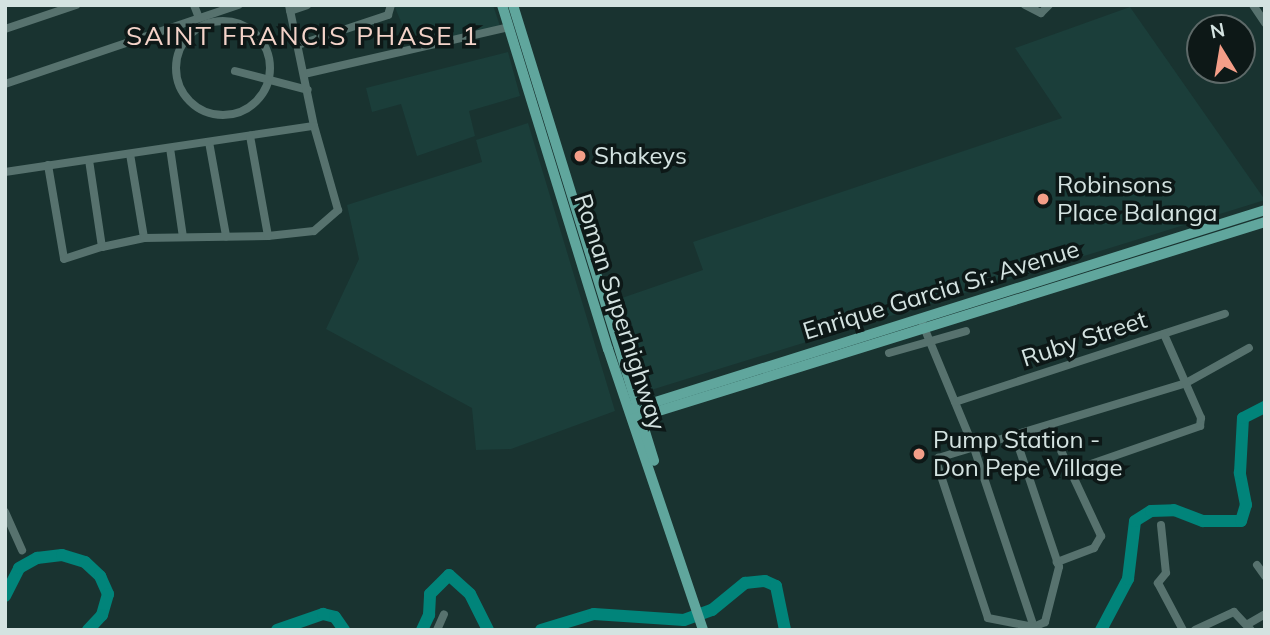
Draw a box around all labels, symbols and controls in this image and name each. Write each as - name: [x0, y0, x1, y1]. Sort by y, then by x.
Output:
- north arrow: [1186, 14, 1256, 84]
- text: N: [1208, 17, 1227, 44]
- district label: SAINT FRANCIS PHASE 1: [129, 20, 477, 52]
- place label: Shakeys: [594, 142, 687, 170]
- marker: Shakeys: [572, 148, 588, 164]
- place label: Robinsons Place Balanga: [1057, 171, 1217, 227]
- street label: Roman Superhighway: [568, 190, 672, 434]
- marker: Robinsons Place Balanga: [1035, 191, 1051, 207]
- street label: Enrique Garcia Sr. Avenue: [799, 234, 1083, 346]
- street label: Ruby Street: [1018, 305, 1150, 373]
- place label: Pump Station - Don Pepe Village: [933, 426, 1123, 482]
- marker: Pump Station - Don Pepe Village: [911, 446, 927, 462]

